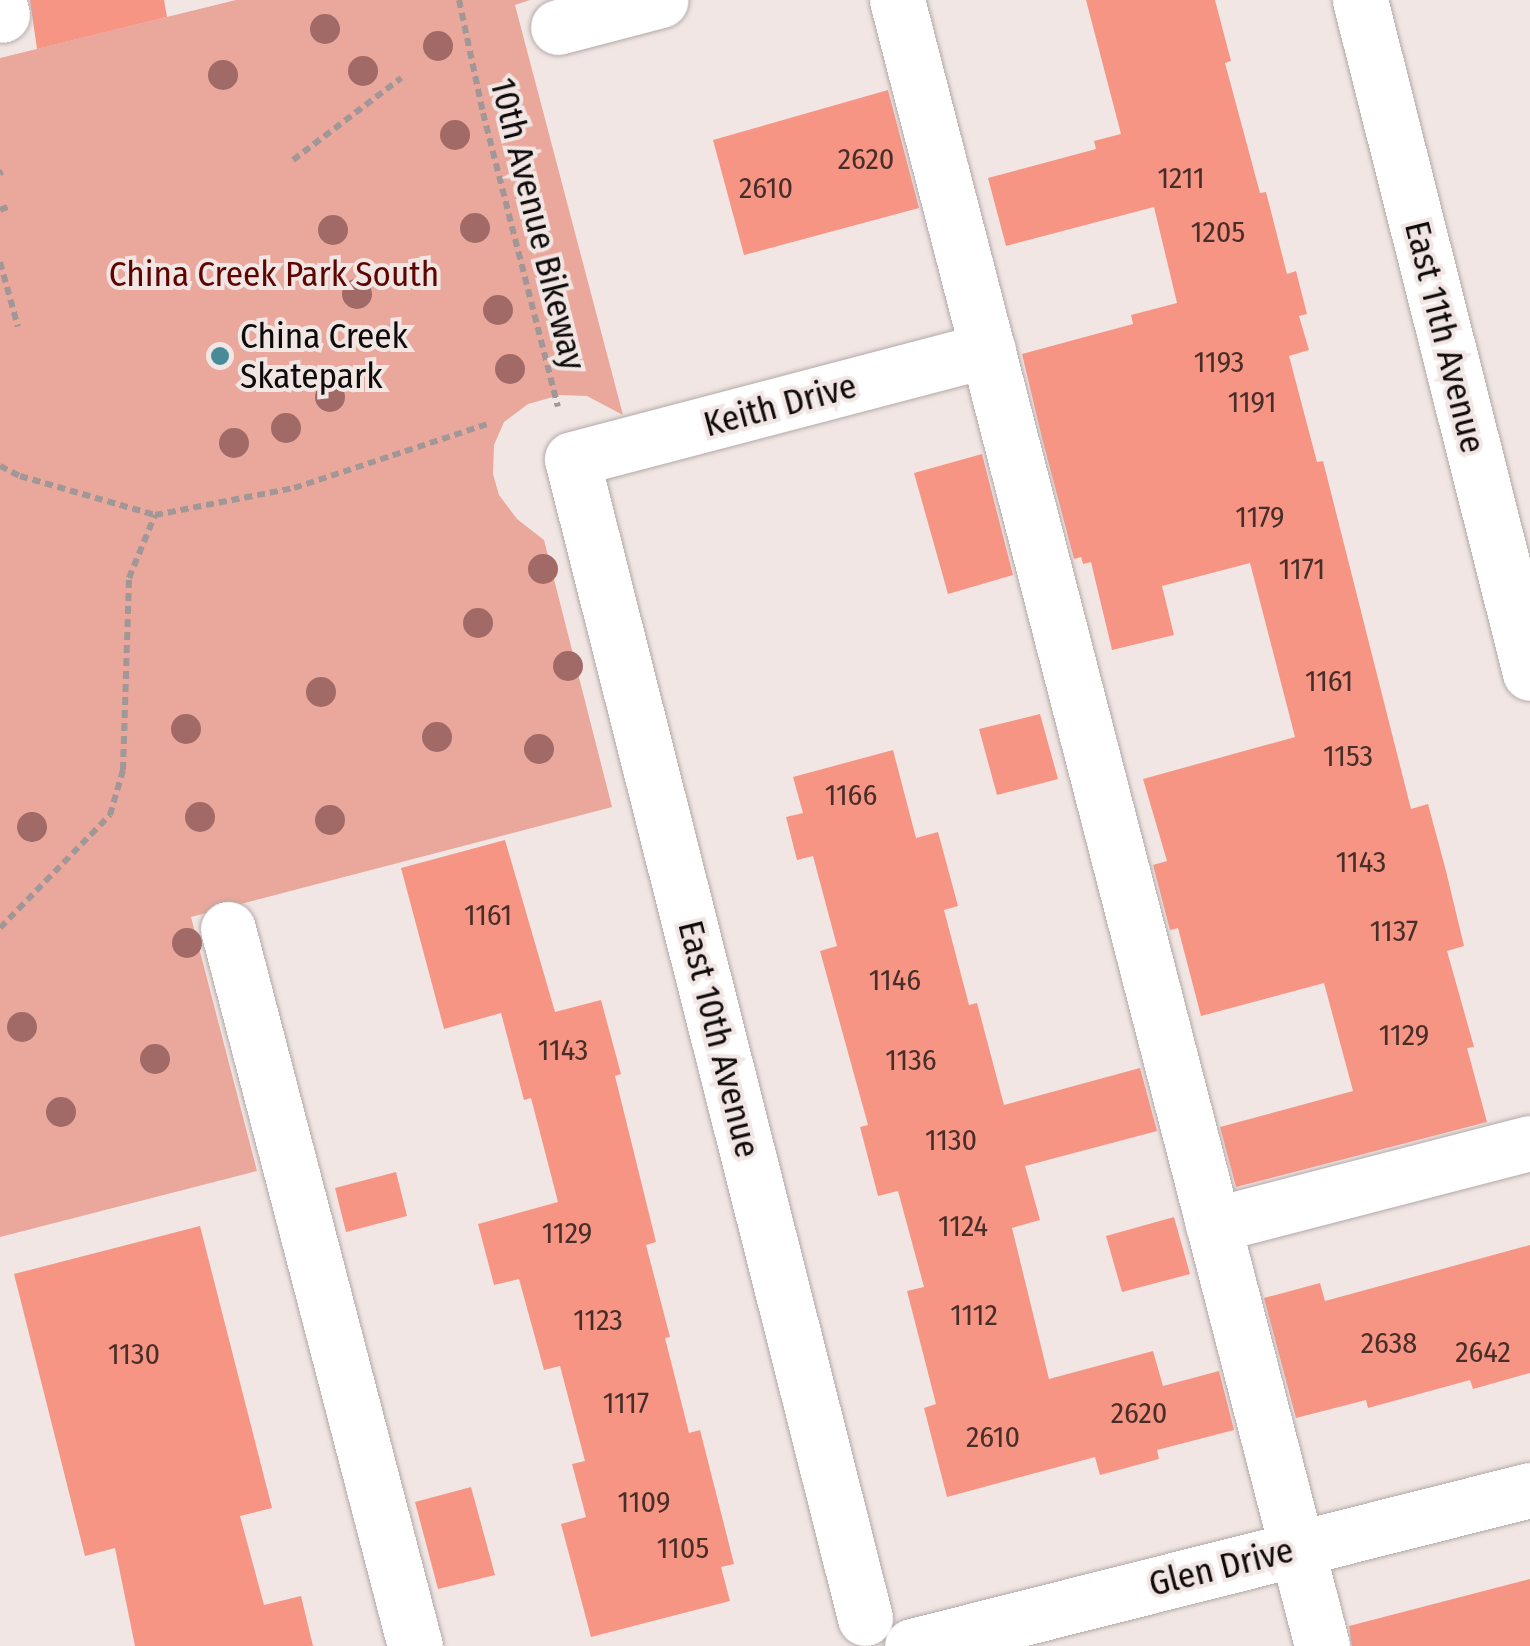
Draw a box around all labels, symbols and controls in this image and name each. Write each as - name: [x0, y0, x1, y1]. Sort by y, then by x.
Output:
- street label: 10th Avenue Bikeway: [481, 74, 595, 374]
- house number: 2620: [838, 141, 894, 177]
- house number: 1211: [1157, 160, 1205, 196]
- house number: 2610: [739, 170, 793, 206]
- house number: 1205: [1191, 214, 1245, 250]
- street label: East 11th Avenue: [1396, 217, 1494, 457]
- park label: China Creek Park South: [109, 253, 439, 295]
- place label: China Creek Skatepark: [240, 315, 408, 397]
- house number: 1193: [1194, 344, 1244, 380]
- marker: China Creek Skatepark: [209, 345, 231, 367]
- street label: Keith Drive: [699, 364, 861, 446]
- house number: 1191: [1228, 384, 1276, 420]
- house number: 1179: [1235, 499, 1285, 535]
- house number: 1171: [1279, 551, 1325, 587]
- house number: 1161: [1305, 663, 1353, 699]
- house number: 1153: [1323, 738, 1373, 774]
- house number: 1166: [825, 777, 877, 813]
- house number: 1143: [1336, 844, 1386, 880]
- house number: 1161: [464, 897, 512, 933]
- house number: 1137: [1370, 913, 1418, 949]
- street label: East 10th Avenue: [669, 916, 769, 1162]
- house number: 1146: [869, 962, 921, 998]
- house number: 1129: [1379, 1017, 1429, 1053]
- house number: 1143: [538, 1032, 588, 1068]
- house number: 1136: [885, 1042, 937, 1078]
- house number: 1130: [925, 1122, 977, 1158]
- house number: 1124: [938, 1208, 988, 1244]
- house number: 1129: [542, 1215, 592, 1251]
- house number: 1112: [950, 1297, 998, 1333]
- house number: 1123: [573, 1302, 623, 1338]
- house number: 2638: [1361, 1325, 1417, 1361]
- house number: 2642: [1455, 1334, 1511, 1370]
- house number: 1130: [108, 1336, 160, 1372]
- house number: 1117: [603, 1385, 649, 1421]
- house number: 2620: [1111, 1395, 1167, 1431]
- house number: 2610: [966, 1419, 1020, 1455]
- house number: 1109: [618, 1484, 670, 1520]
- street label: Glen Drive: [1145, 1529, 1297, 1605]
- house number: 1105: [657, 1530, 709, 1566]

